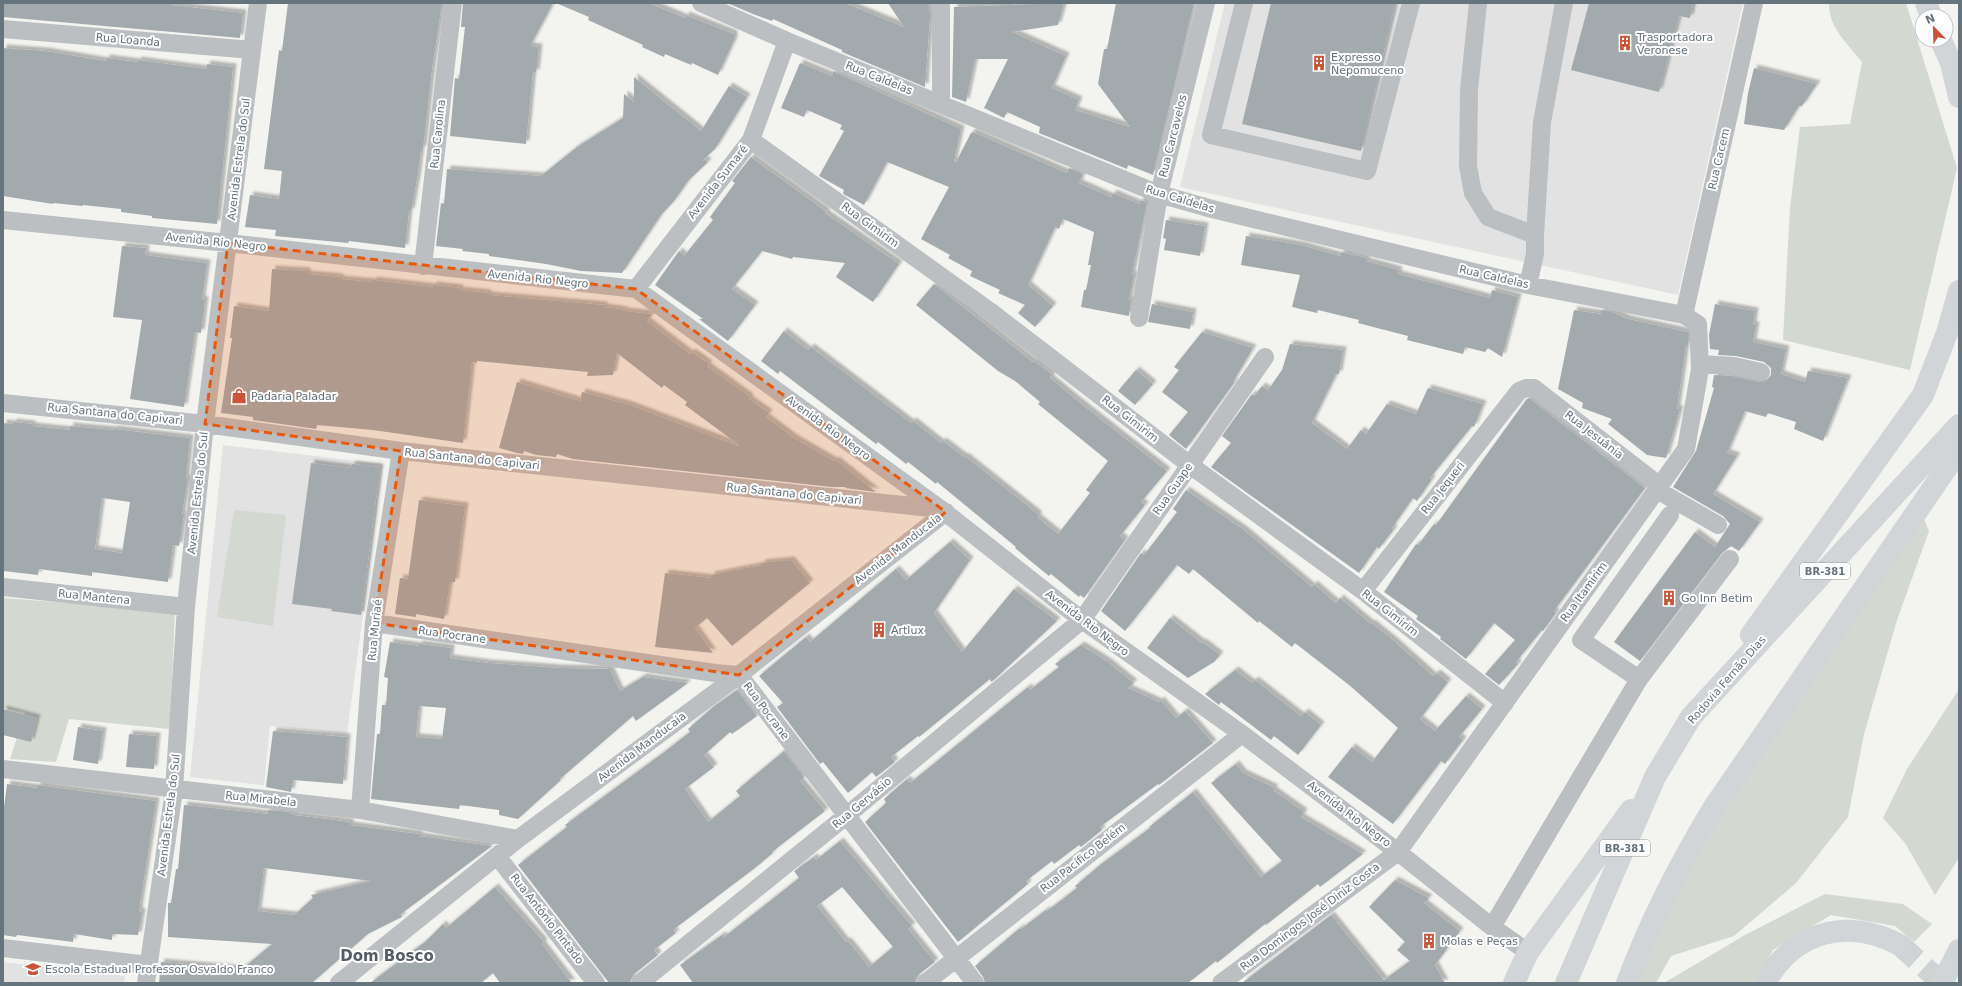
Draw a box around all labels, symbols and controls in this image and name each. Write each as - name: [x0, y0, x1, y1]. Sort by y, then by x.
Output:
- north arrow: [1914, 8, 1954, 48]
- text: N: [1924, 11, 1937, 27]
- street label: Rua Loanda: [95, 31, 161, 49]
- place label: Trasportadora Veronese: [1636, 31, 1713, 57]
- building icon: Trasportadora Veronese: [1616, 34, 1634, 52]
- place label: Expresso Nepomuceno: [1331, 51, 1404, 77]
- building icon: Expresso Nepomuceno: [1310, 54, 1328, 72]
- street label: Rua Caldelas: [844, 59, 915, 97]
- street label: Rua Carcavelos: [1156, 93, 1190, 179]
- street label: Avenida Estrela do Sul: [225, 97, 253, 221]
- street label: Rua Carolina: [428, 99, 448, 169]
- street label: Rua Cacem: [1706, 127, 1732, 191]
- street label: Avenida Sumaré: [685, 142, 751, 221]
- street label: Rua Caldelas: [1144, 182, 1216, 216]
- street label: Rua Gimirim: [839, 200, 901, 250]
- street label: Avenida Rio Negro: [165, 230, 267, 254]
- street label: Rua Caldelas: [1458, 263, 1530, 291]
- street label: Avenida Rio Negro: [487, 267, 589, 291]
- shop icon: Padaria Paladar: [230, 387, 248, 405]
- place label: Padaria Paladar: [251, 390, 337, 403]
- street label: Avenida Rio Negro: [783, 393, 873, 463]
- street label: Rua Gimirim: [1099, 393, 1161, 445]
- street label: Rua Santana do Capivari: [47, 400, 183, 428]
- street label: Rua Jesuânia: [1562, 408, 1626, 462]
- street label: Avenida Estrela do Sul: [185, 431, 211, 555]
- street label: Rua Santana do Capivari: [404, 445, 540, 473]
- street label: Rua Jequeri: [1419, 459, 1467, 517]
- street label: Rua Guape: [1150, 460, 1196, 517]
- street label: Rua Santana do Capivari: [726, 480, 862, 508]
- street label: Avenida Manducaia: [852, 511, 944, 587]
- street label: Rua Itamirim: [1558, 560, 1610, 624]
- road number: BR-381: [1800, 563, 1850, 579]
- street label: Rua Mantena: [57, 587, 131, 607]
- street label: Avenida Rio Negro: [1043, 587, 1132, 659]
- street label: Rua Gimirim: [1359, 587, 1421, 639]
- building icon: Go Inn Betim: [1660, 589, 1678, 607]
- place label: Go Inn Betim: [1681, 592, 1753, 605]
- street label: Rua Muriaé: [365, 598, 385, 661]
- building icon: Artlux: [870, 621, 888, 639]
- street label: Rua Pocrane: [417, 624, 487, 646]
- place label: Artlux: [891, 624, 924, 637]
- street label: Rodovia Fernão Dias: [1685, 633, 1769, 727]
- street label: Rua Pocrane: [740, 680, 792, 742]
- street label: Avenida Manducaia: [595, 710, 689, 784]
- street label: Avenida Estrela do Sul: [155, 753, 183, 877]
- street label: Rua Gervásio: [830, 774, 894, 831]
- street label: Avenida Rio Negro: [1305, 778, 1394, 850]
- street label: Rua Mirabela: [225, 789, 297, 809]
- street label: Rua Pacífico Belém: [1038, 821, 1128, 895]
- road number: BR-381: [1600, 840, 1650, 856]
- street label: Rua Domingos José Diniz Costa: [1238, 860, 1382, 974]
- street label: Rua Antônio Pintado: [508, 871, 587, 967]
- building icon: Molas e Peças: [1420, 932, 1438, 950]
- place label: Molas e Peças: [1441, 935, 1518, 948]
- district label: Dom Bosco: [340, 947, 434, 965]
- school or university icon: Escola Estadual Professor Osvaldo Franco: [24, 960, 42, 978]
- place label: Escola Estadual Professor Osvaldo Franco: [45, 963, 274, 976]

